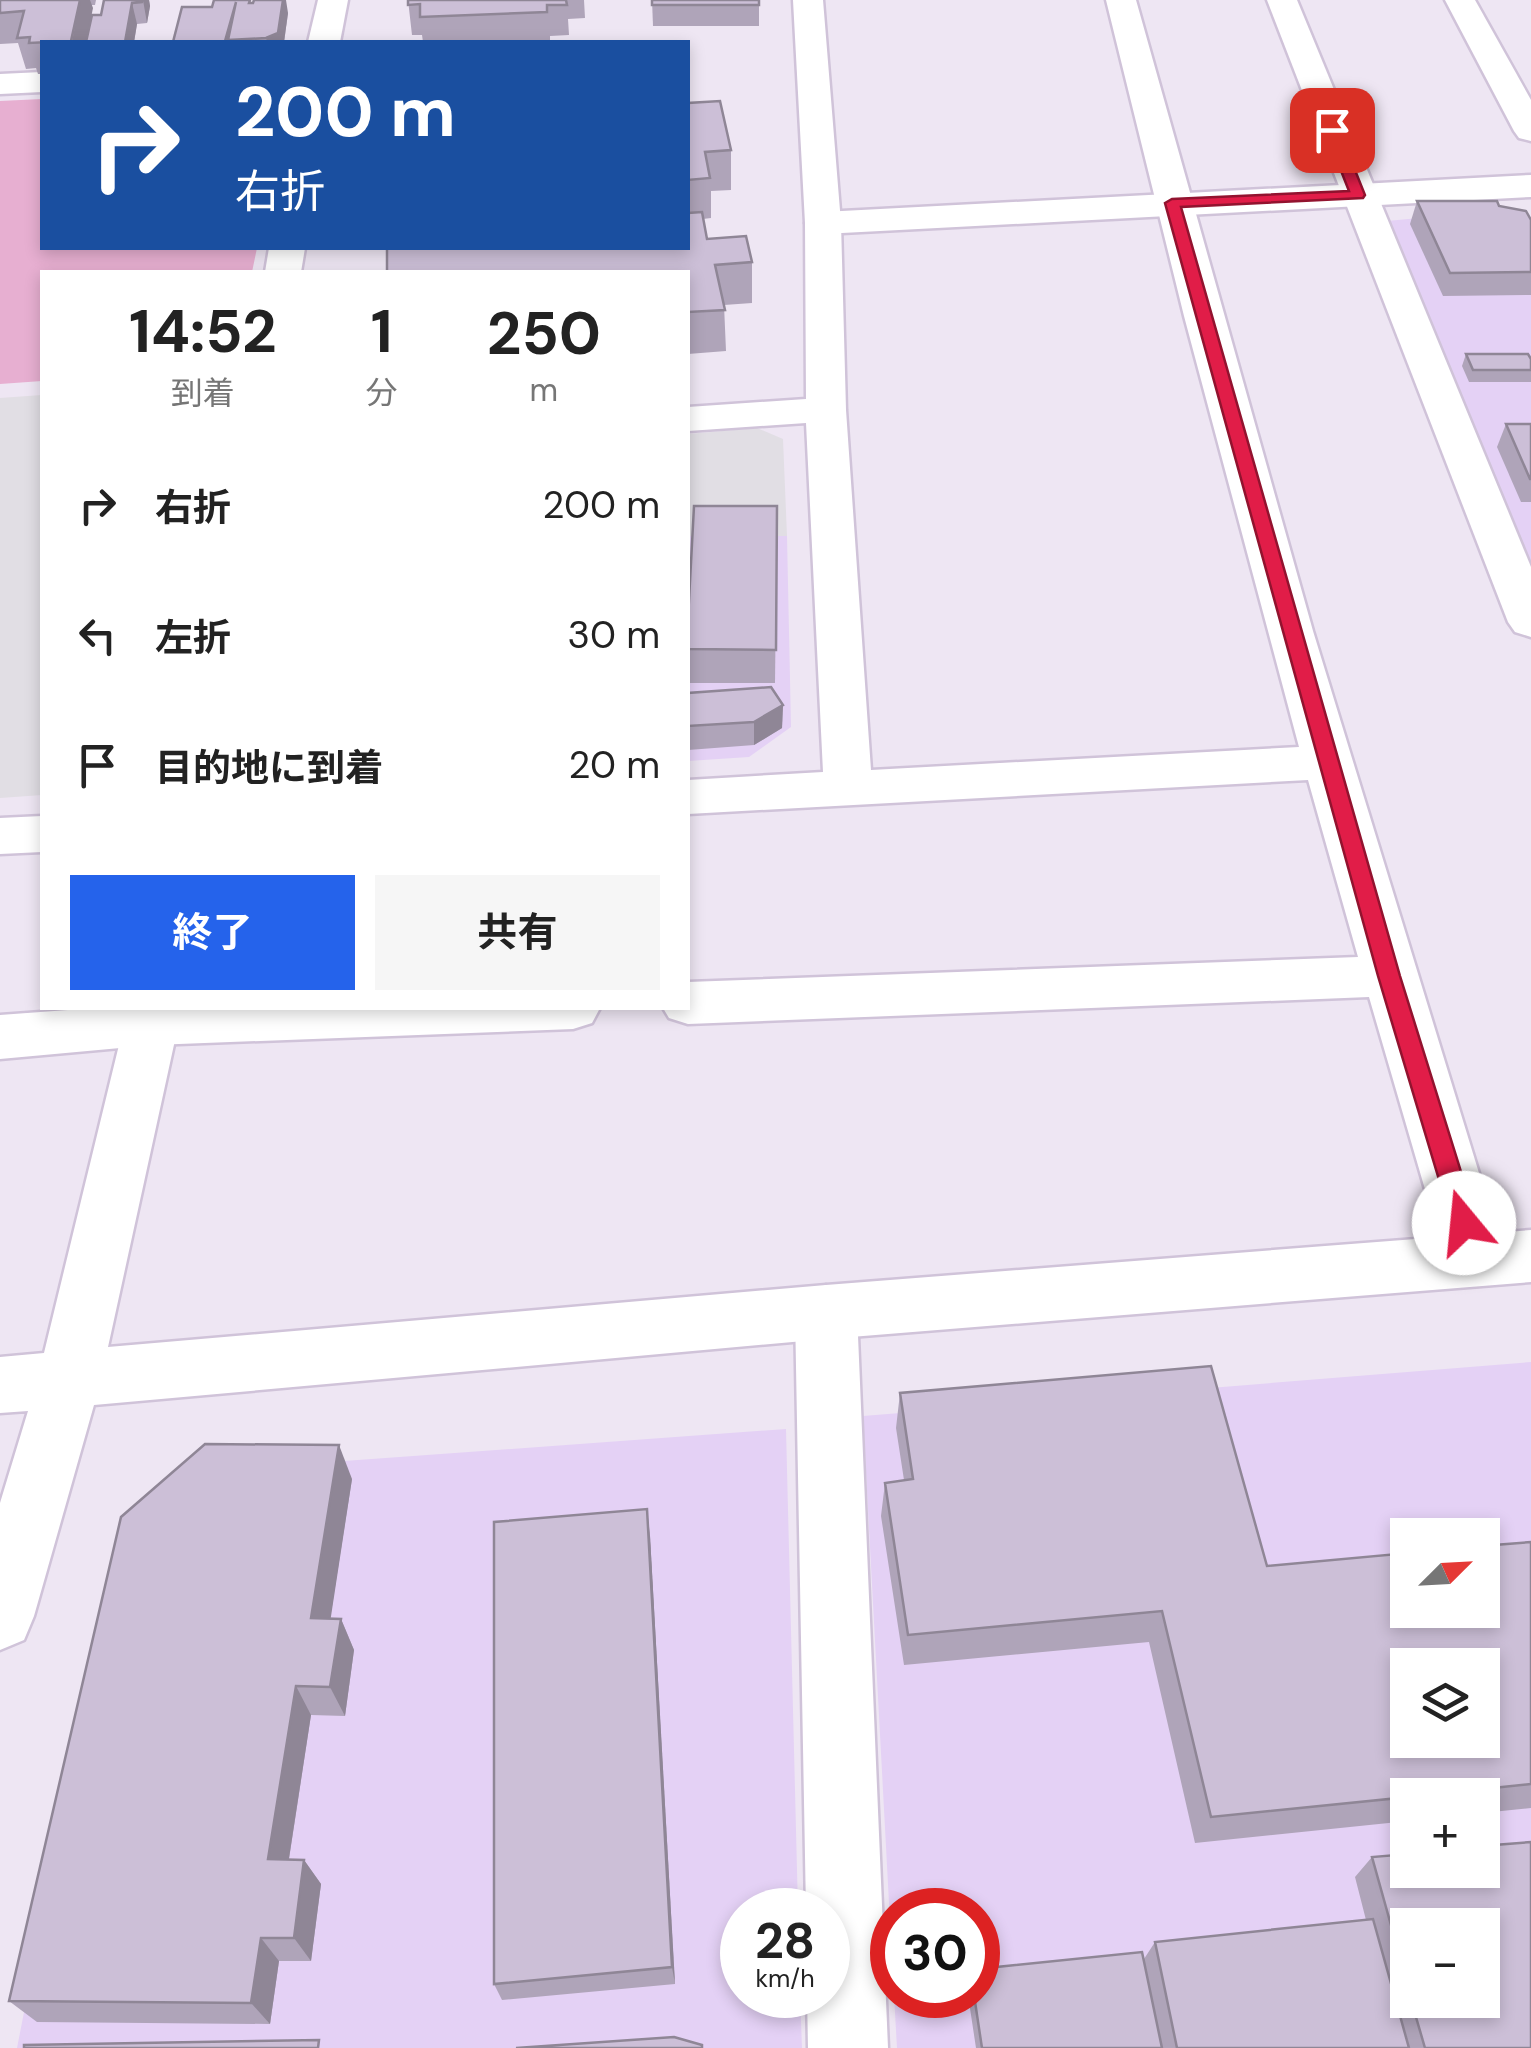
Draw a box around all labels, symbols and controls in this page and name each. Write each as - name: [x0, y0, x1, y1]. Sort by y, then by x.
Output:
- text: 200 m: [235, 67, 456, 158]
- icon: right: [70, 80, 200, 210]
- pin: [1290, 88, 1375, 173]
- icon: arrive: [1305, 103, 1360, 158]
- text: 右折: [235, 162, 325, 221]
- text: 14:52: [129, 292, 277, 371]
- text: 1: [371, 292, 393, 371]
- text: 250: [487, 294, 601, 373]
- text: m: [530, 369, 558, 411]
- text: 到着: [171, 372, 235, 414]
- text: 分: [366, 372, 398, 414]
- icon: right: [70, 478, 125, 533]
- text: 200 m: [543, 480, 660, 530]
- text: 右折: [155, 483, 231, 533]
- icon: left: [70, 608, 125, 663]
- text: 30 m: [568, 610, 660, 660]
- text: 左折: [155, 613, 231, 663]
- icon: arrive: [70, 738, 125, 793]
- text: 20 m: [569, 740, 660, 790]
- text: 目的地に到着: [155, 743, 383, 793]
- button: 終了: [70, 875, 355, 990]
- button: 共有: [375, 875, 660, 990]
- position arrow: [1412, 1171, 1516, 1275]
- north arrow: [1390, 1518, 1500, 1628]
- map controls: [1390, 1518, 1500, 2018]
- button: layers: [1390, 1648, 1500, 1758]
- button: +: [1390, 1778, 1500, 1888]
- speed limit sign: 30: [870, 1888, 1000, 2018]
- text: 28: [755, 1908, 815, 1974]
- button: −: [1390, 1908, 1500, 2018]
- text: km/h: [755, 1962, 815, 1995]

